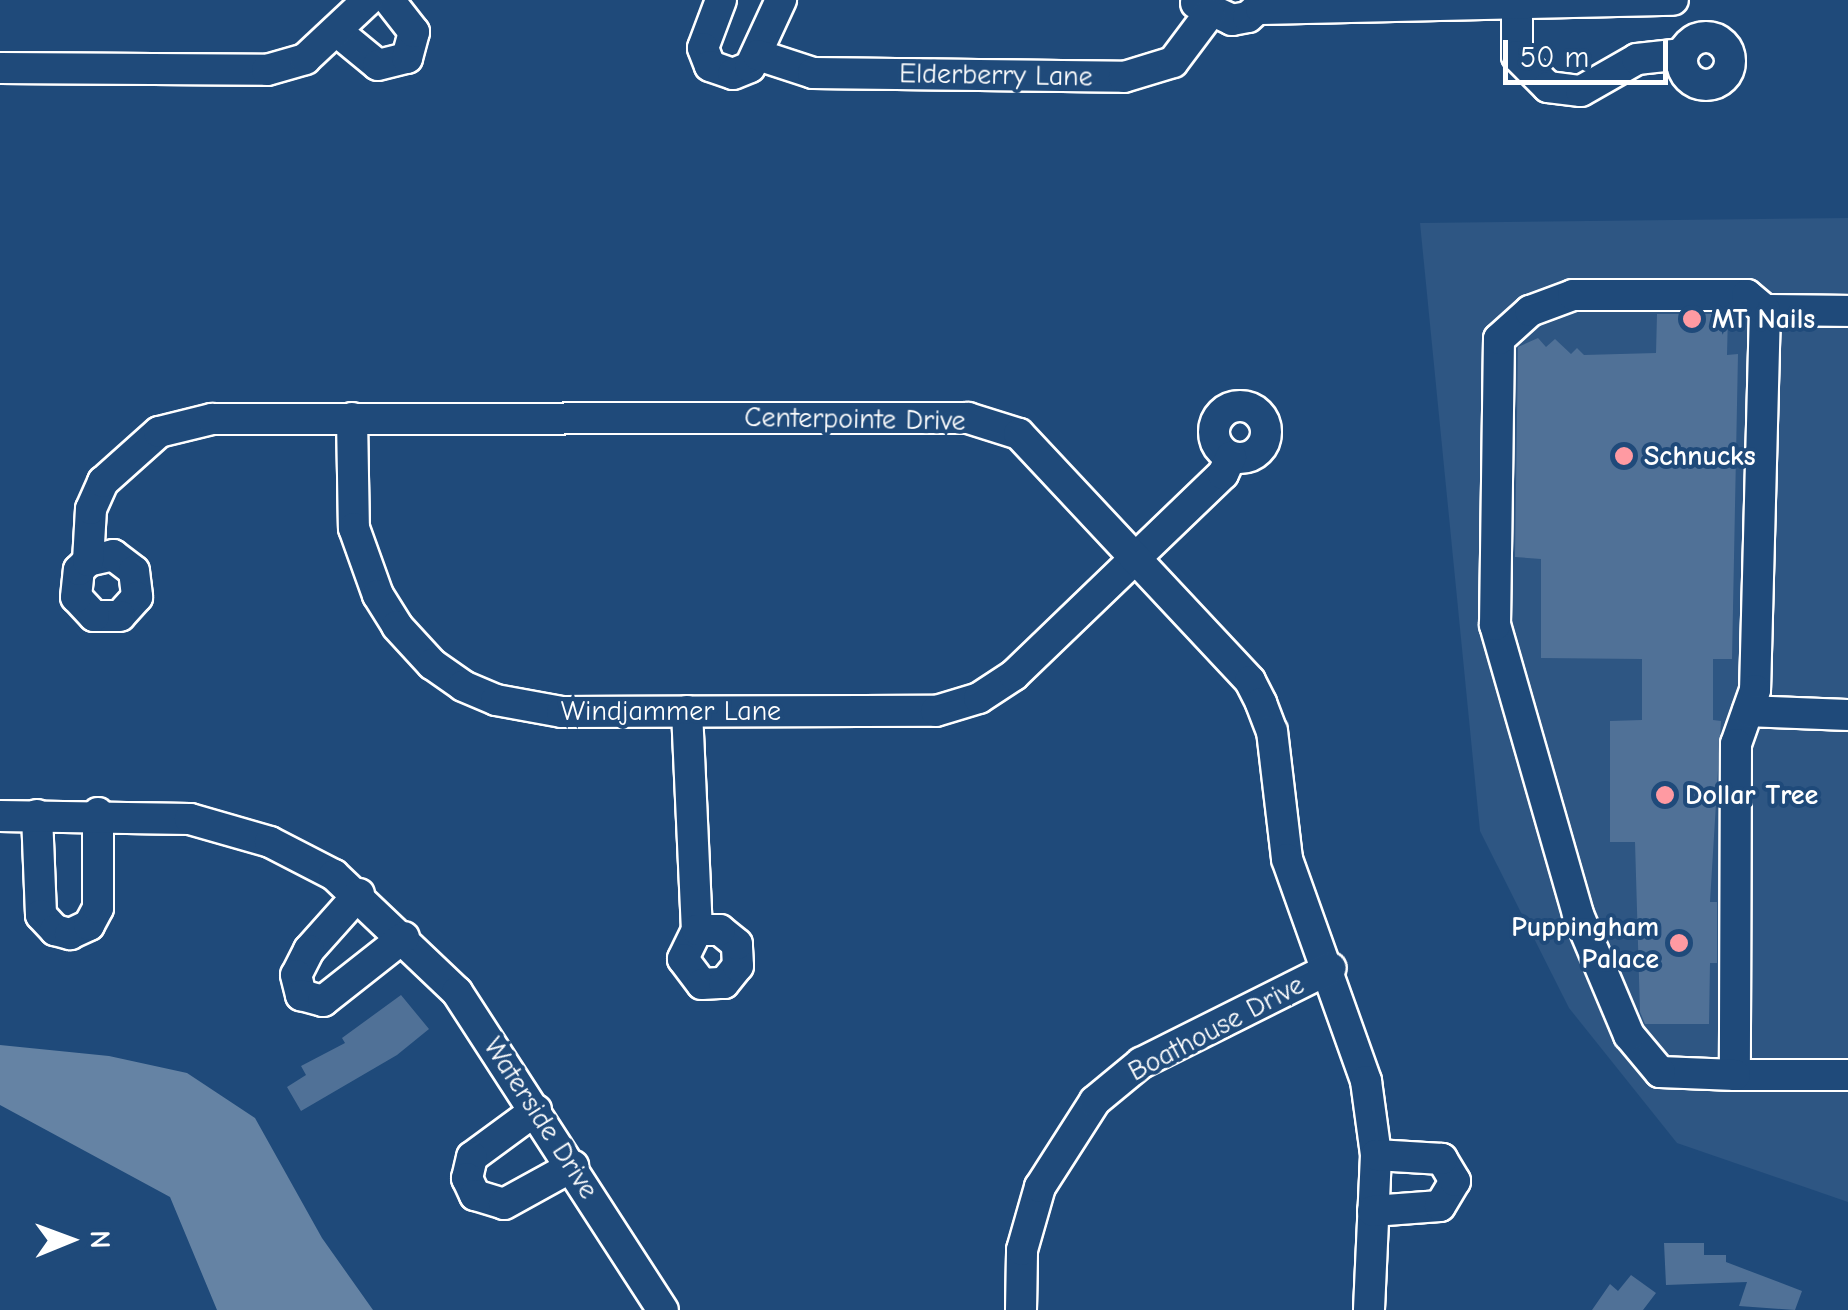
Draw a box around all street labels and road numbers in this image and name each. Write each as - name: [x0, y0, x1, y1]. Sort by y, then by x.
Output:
- street label: Elderberry Lane: [899, 57, 1093, 93]
- street label: Centerpointe Drive: [744, 400, 966, 438]
- street label: Windjammer Lane: [561, 694, 781, 728]
- street label: Boathouse Drive: [1122, 968, 1310, 1088]
- street label: Waterside Drive: [476, 1031, 606, 1205]

